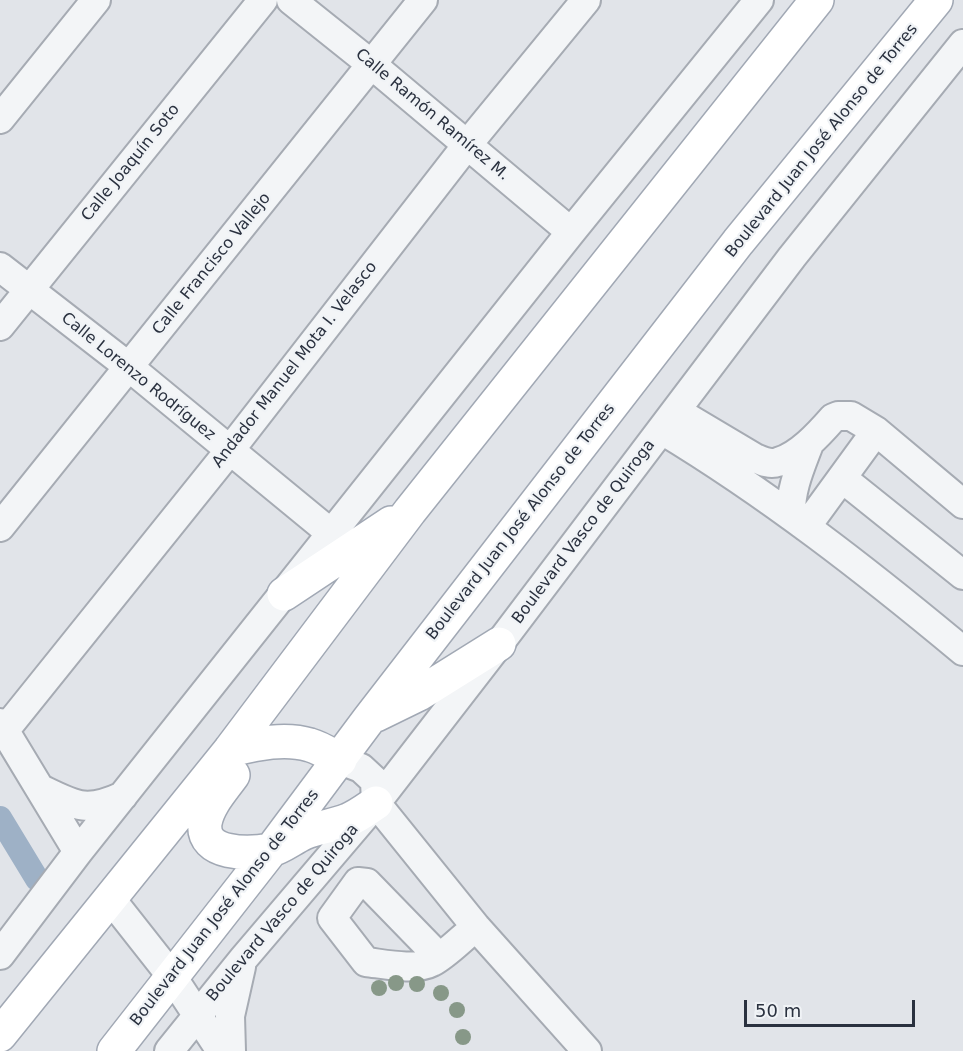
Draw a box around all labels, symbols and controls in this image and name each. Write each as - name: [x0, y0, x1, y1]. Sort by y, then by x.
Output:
- street label: Boulevard Juan José Alonso de Torres: [722, 20, 922, 262]
- street label: Calle Ramón Ramírez M.: [351, 45, 513, 185]
- street label: Calle Joaquín Soto: [78, 101, 184, 225]
- street label: Calle Francisco Vallejo: [149, 189, 275, 339]
- street label: Andador Manuel Mota I. Velasco: [209, 258, 381, 472]
- street label: Calle Lorenzo Rodríguez: [57, 309, 219, 445]
- street label: Boulevard Juan José Alonso de Torres: [423, 400, 619, 644]
- street label: Boulevard Vasco de Quiroga: [508, 436, 660, 628]
- street label: Boulevard Juan José Alonso de Torres: [127, 786, 323, 1030]
- street label: Boulevard Vasco de Quiroga: [203, 820, 363, 1006]
- scale bar: [747, 988, 918, 1026]
- text: 50 m: [755, 1000, 801, 1021]

